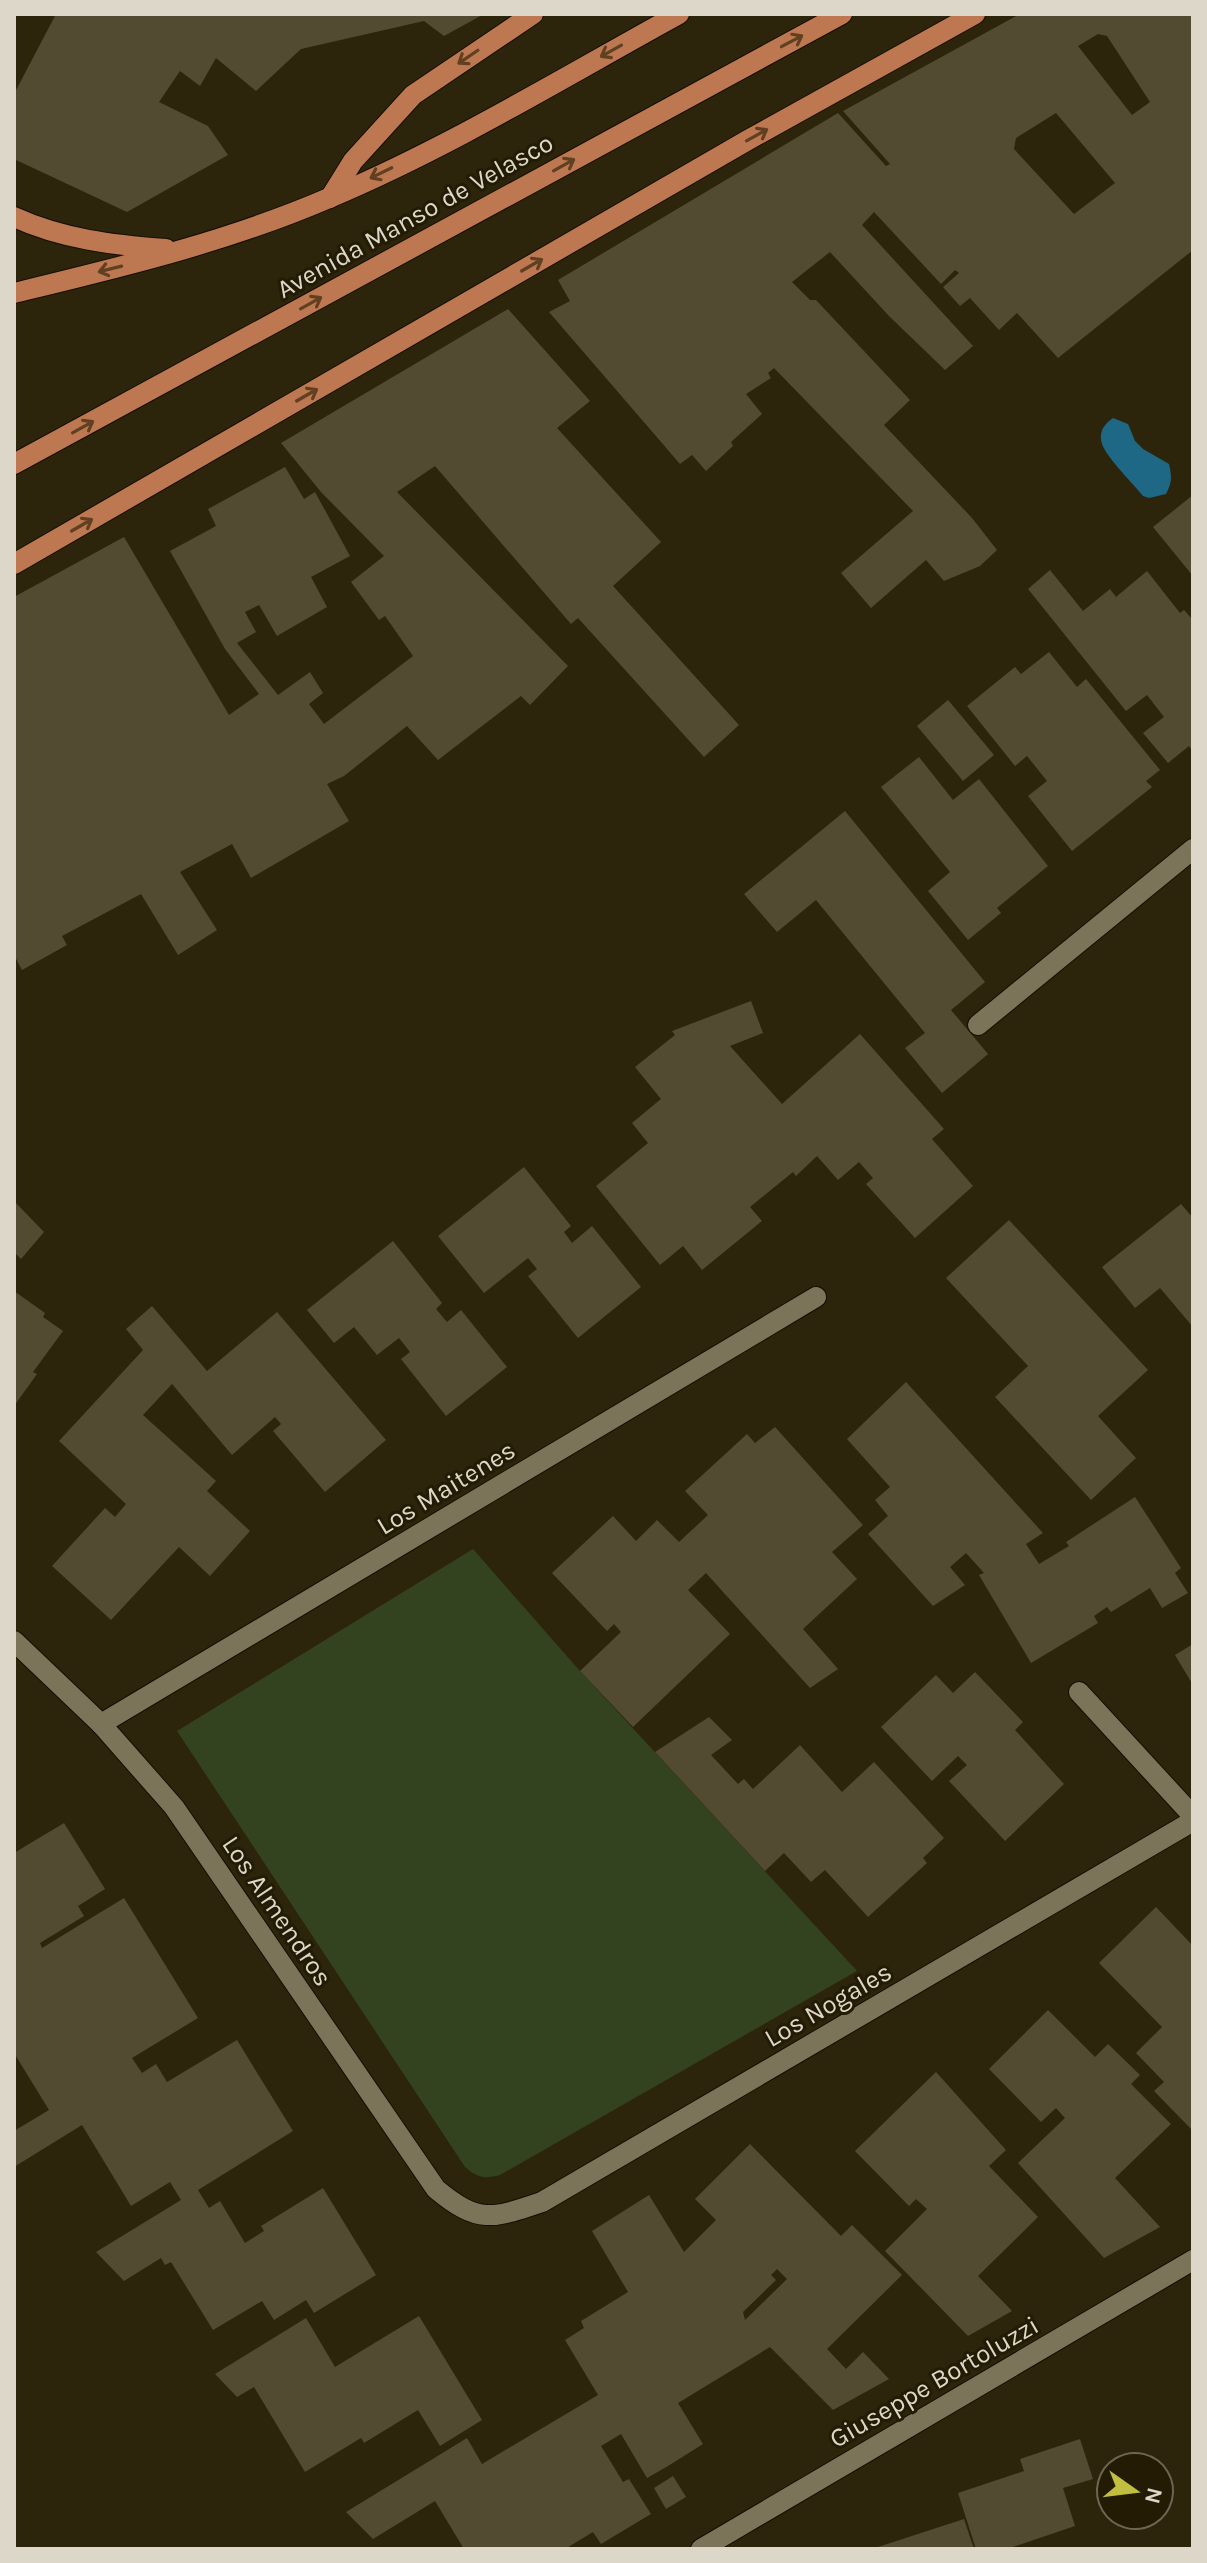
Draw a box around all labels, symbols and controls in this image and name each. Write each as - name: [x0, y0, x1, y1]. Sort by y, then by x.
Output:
- one-way arrow: [780, 33, 804, 48]
- one-way arrow: [599, 44, 623, 60]
- one-way arrow: [458, 49, 480, 65]
- one-way arrow: [745, 126, 768, 142]
- street label: Avenida Manso de Velasco: [271, 127, 559, 305]
- one-way arrow: [551, 157, 575, 172]
- one-way arrow: [370, 166, 394, 181]
- one-way arrow: [520, 257, 543, 273]
- one-way arrow: [97, 263, 123, 278]
- one-way arrow: [299, 294, 322, 310]
- one-way arrow: [295, 387, 318, 403]
- one-way arrow: [70, 419, 94, 434]
- one-way arrow: [69, 517, 93, 532]
- street label: Los Maitenes: [371, 1435, 521, 1541]
- street label: Los Almendros: [215, 1830, 339, 1992]
- street label: Los Nogales: [759, 1956, 897, 2054]
- street label: Giuseppe Bortoluzzi: [824, 2309, 1044, 2455]
- north arrow: [1095, 2451, 1175, 2531]
- text: N: [1139, 2485, 1168, 2506]

